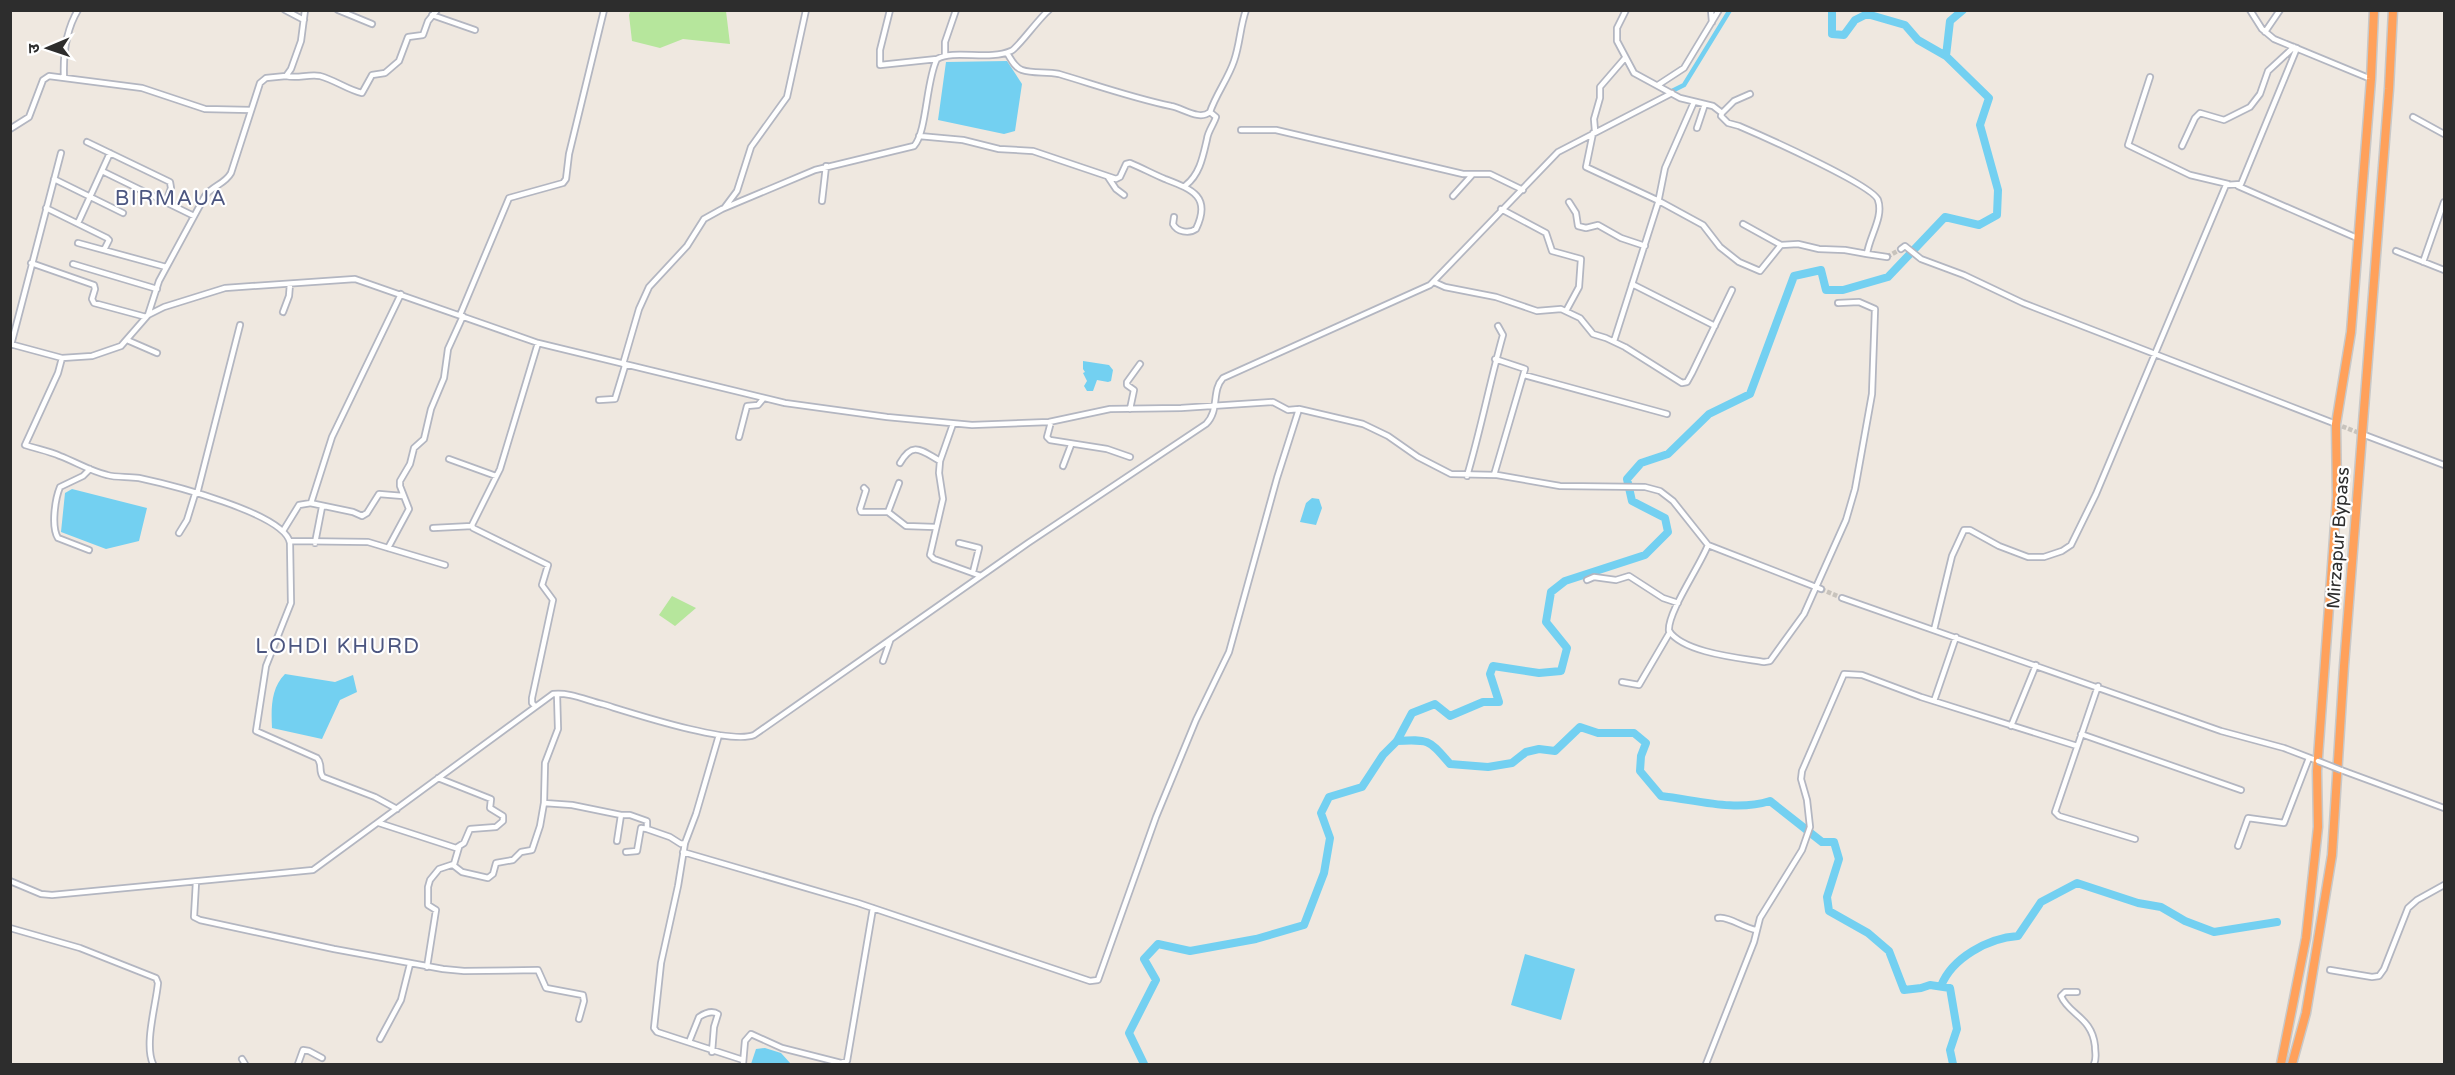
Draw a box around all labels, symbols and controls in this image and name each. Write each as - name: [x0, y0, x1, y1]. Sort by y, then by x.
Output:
- north arrow: [18, 18, 78, 78]
- text: उ: [24, 43, 44, 54]
- district label: BIRMAUA: [115, 186, 227, 211]
- street label: Mirzapur Bypass: [2322, 466, 2354, 610]
- district label: LOHDI KHURD: [255, 634, 421, 659]

